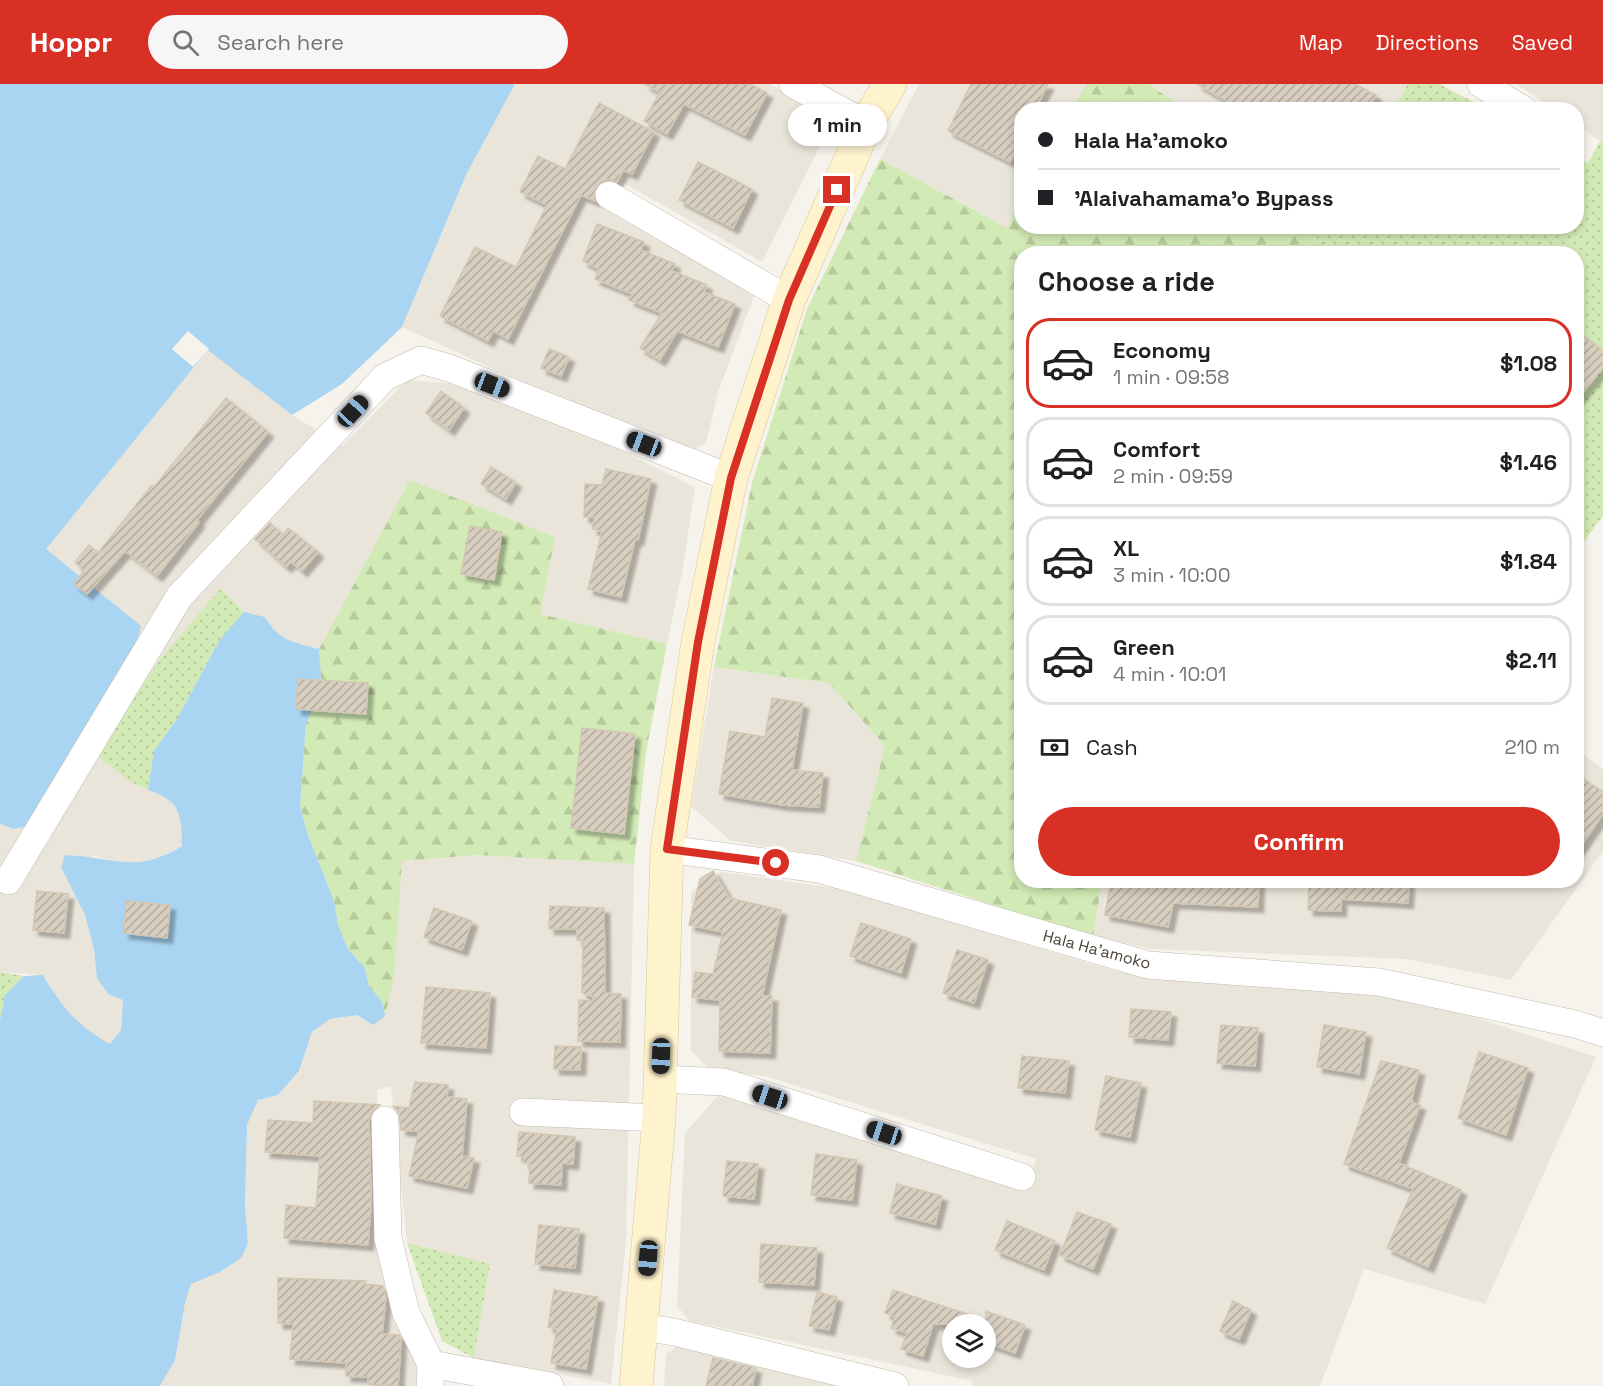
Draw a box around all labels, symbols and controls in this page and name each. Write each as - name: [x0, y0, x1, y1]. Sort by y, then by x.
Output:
- search box: [148, 15, 568, 69]
- text: Hoppr: [30, 24, 112, 60]
- icon: search: [169, 26, 202, 59]
- text: Search here: [217, 28, 344, 56]
- text: Map: [1299, 29, 1343, 56]
- text: Directions: [1376, 29, 1479, 56]
- text: Saved: [1512, 29, 1573, 56]
- callout: 1 min: [788, 103, 886, 145]
- text: 1 min: [813, 112, 862, 138]
- text: Hala Ha'amoko: [1074, 126, 1228, 154]
- route end: [823, 176, 850, 203]
- text: 'Alaivahamama'o Bypass: [1074, 184, 1334, 212]
- text: Choose a ride: [1038, 264, 1215, 299]
- icon: car: [1041, 336, 1095, 390]
- text: Economy: [1113, 336, 1211, 364]
- text: $1.08: [1500, 349, 1557, 377]
- text: 1 min · 09:58: [1113, 364, 1229, 390]
- car: [472, 370, 512, 400]
- car: [334, 392, 372, 430]
- car: [624, 429, 664, 459]
- icon: car: [1041, 435, 1095, 489]
- text: Comfort: [1113, 435, 1201, 463]
- text: $1.46: [1500, 448, 1557, 476]
- text: 2 min · 09:59: [1113, 463, 1233, 489]
- icon: car: [1041, 534, 1095, 588]
- text: XL: [1113, 534, 1139, 562]
- text: $1.84: [1500, 547, 1557, 575]
- text: 3 min · 10:00: [1113, 562, 1230, 588]
- icon: car: [1041, 633, 1095, 687]
- text: Green: [1113, 633, 1175, 661]
- text: $2.11: [1505, 646, 1557, 674]
- text: 4 min · 10:01: [1113, 661, 1226, 687]
- icon: cash: [1038, 731, 1071, 764]
- text: Cash: [1086, 733, 1138, 761]
- text: 210 m: [1504, 734, 1560, 760]
- button: Confirm: [1038, 807, 1560, 876]
- route start: [762, 849, 789, 876]
- street label: Hala Ha'amoko: [1041, 925, 1153, 974]
- car: [651, 1038, 671, 1074]
- car: [750, 1083, 790, 1111]
- car: [864, 1119, 904, 1147]
- car: [637, 1239, 659, 1277]
- map controls: [942, 1314, 996, 1368]
- button: layers: [942, 1314, 996, 1368]

